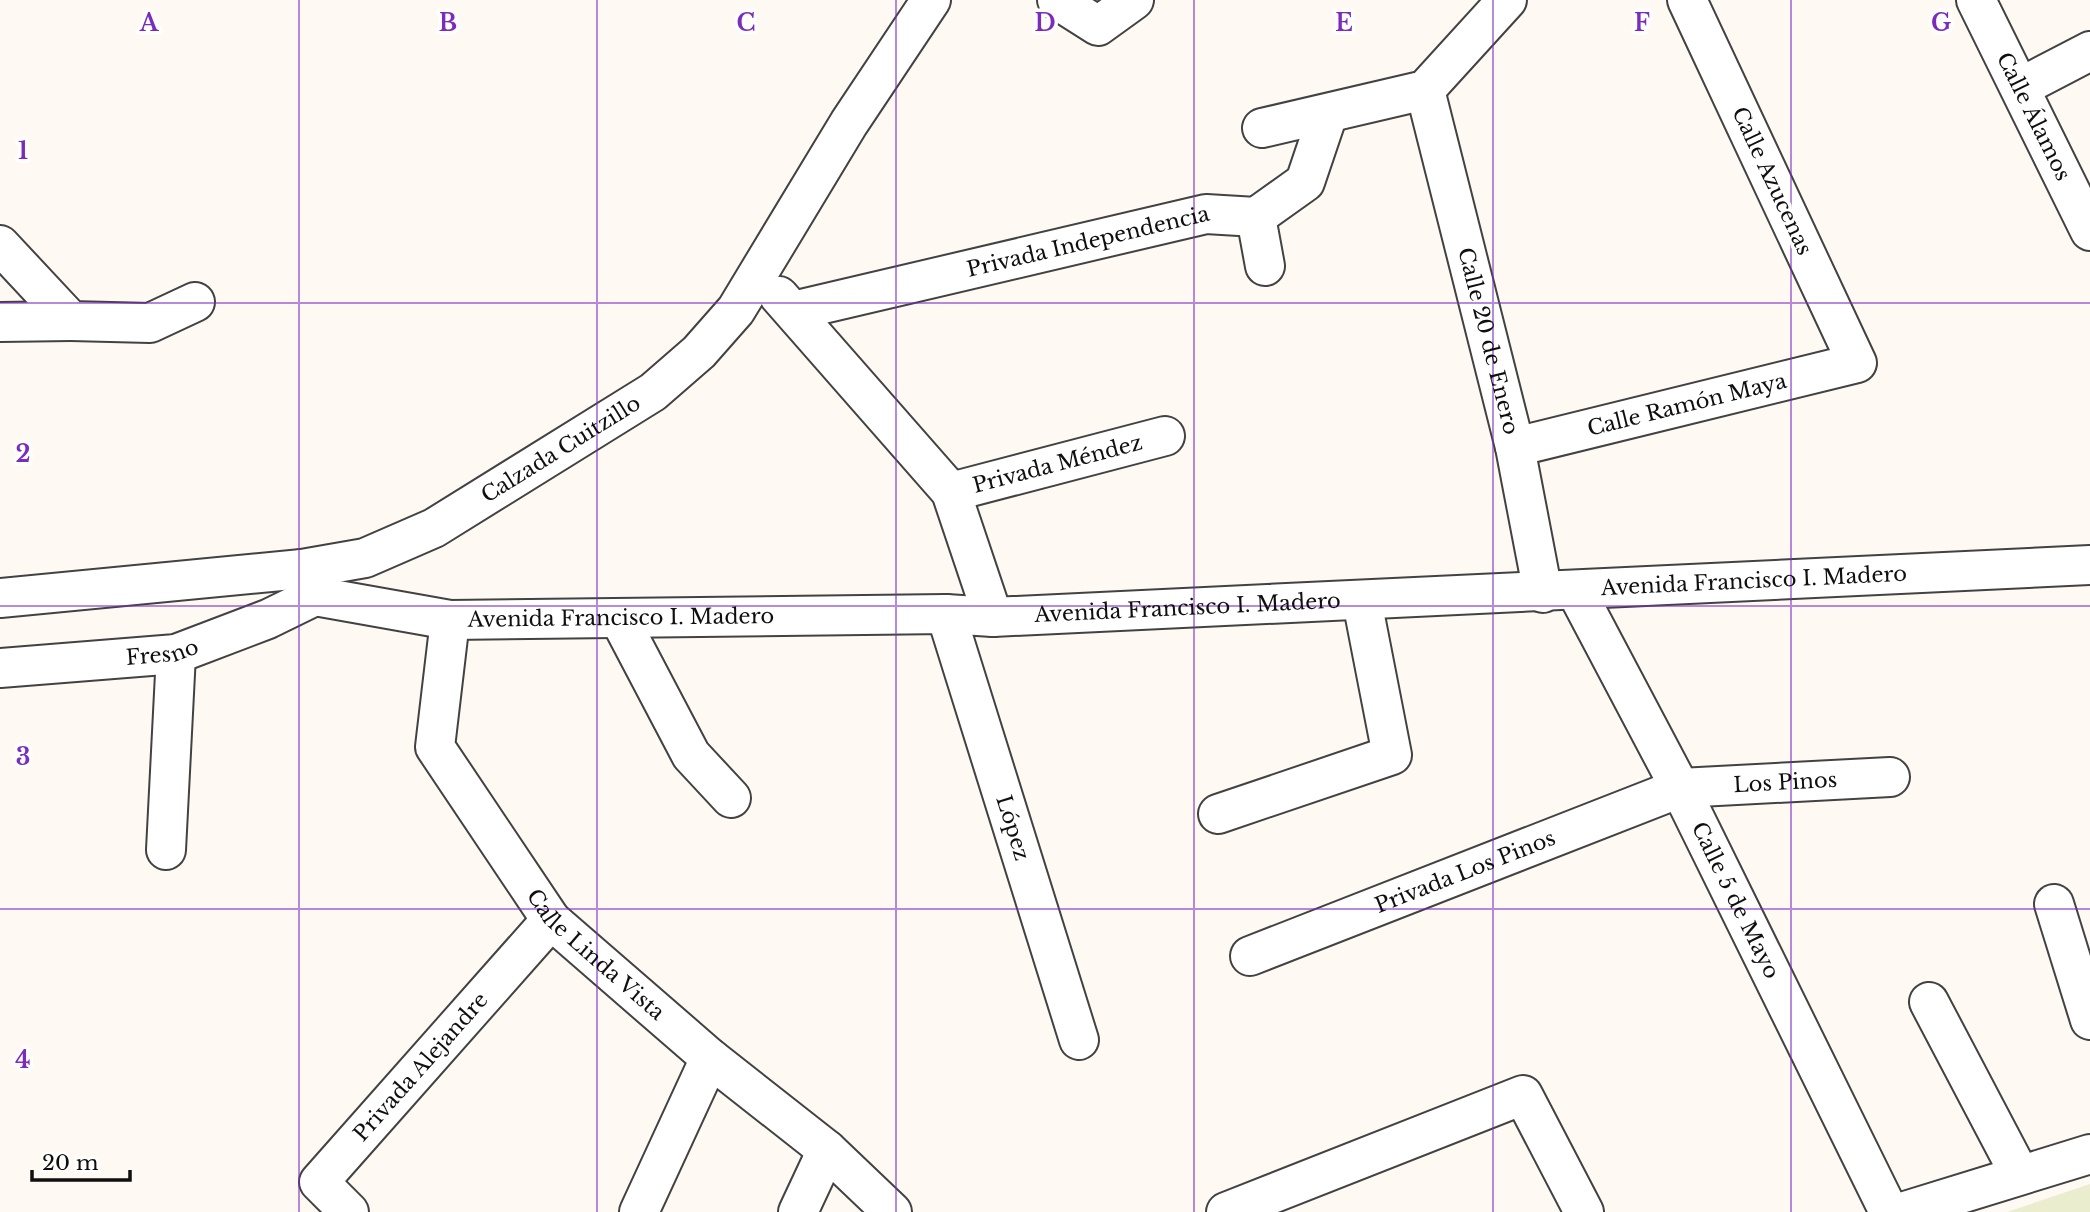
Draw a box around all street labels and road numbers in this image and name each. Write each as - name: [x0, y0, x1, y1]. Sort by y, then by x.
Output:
- street label: Calle Álamos: [1991, 48, 2076, 185]
- street label: Calle Azucenas: [1726, 103, 1818, 259]
- street label: Privada Independencia: [964, 201, 1212, 283]
- street label: Calle 20 de Enero: [1452, 245, 1524, 437]
- street label: Calle Ramón Maya: [1585, 368, 1789, 442]
- street label: Calzada Cuitzillo: [477, 390, 645, 508]
- street label: Privada Méndez: [970, 430, 1145, 499]
- street label: Avenida Francisco I. Madero: [1599, 561, 1908, 601]
- street label: Avenida Francisco I. Madero: [1033, 588, 1341, 628]
- street label: Avenida Francisco I. Madero: [467, 603, 774, 633]
- street label: Fresno: [125, 634, 202, 671]
- street label: Los Pinos: [1733, 767, 1838, 798]
- street label: López: [990, 792, 1035, 864]
- street label: Calle 5 de Mayo: [1686, 818, 1785, 983]
- street label: Privada Los Pinos: [1371, 825, 1559, 919]
- street label: Calle Linda Vista: [521, 884, 670, 1026]
- street label: Privada Alejandre: [348, 987, 494, 1147]

